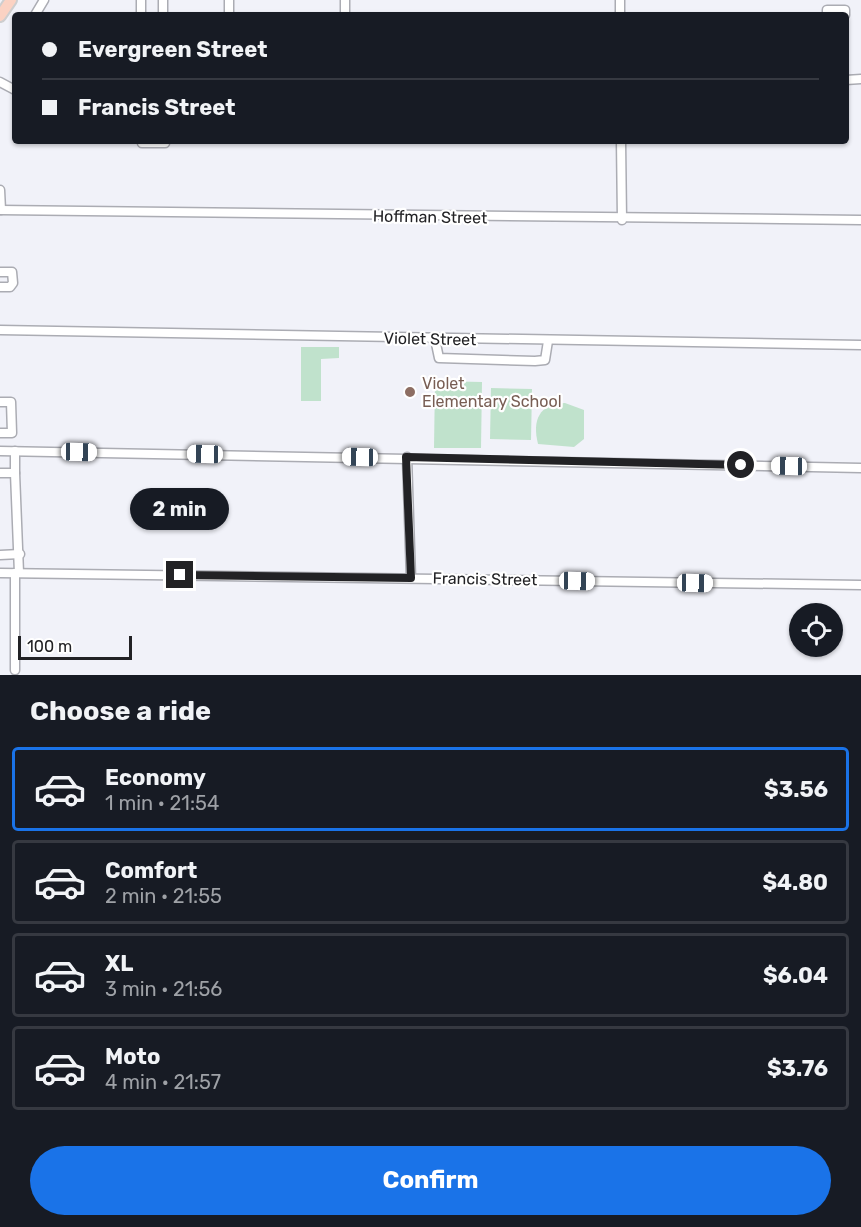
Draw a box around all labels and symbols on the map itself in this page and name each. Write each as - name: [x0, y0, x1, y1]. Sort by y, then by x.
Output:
- street label: Hoffman Street: [373, 207, 487, 227]
- street label: Violet Street: [383, 329, 477, 349]
- place label: Violet Elementary School: [422, 374, 562, 411]
- marker: Violet Elementary School: [403, 385, 417, 399]
- car: [61, 443, 97, 461]
- car: [187, 445, 223, 463]
- car: [342, 448, 378, 466]
- route start: [727, 451, 754, 478]
- car: [771, 457, 807, 475]
- callout: 2 min: [130, 488, 230, 530]
- route end: [166, 561, 193, 588]
- street label: Francis Street: [433, 569, 537, 589]
- car: [559, 572, 595, 590]
- car: [677, 574, 713, 592]
- scale bar: [18, 633, 132, 660]

